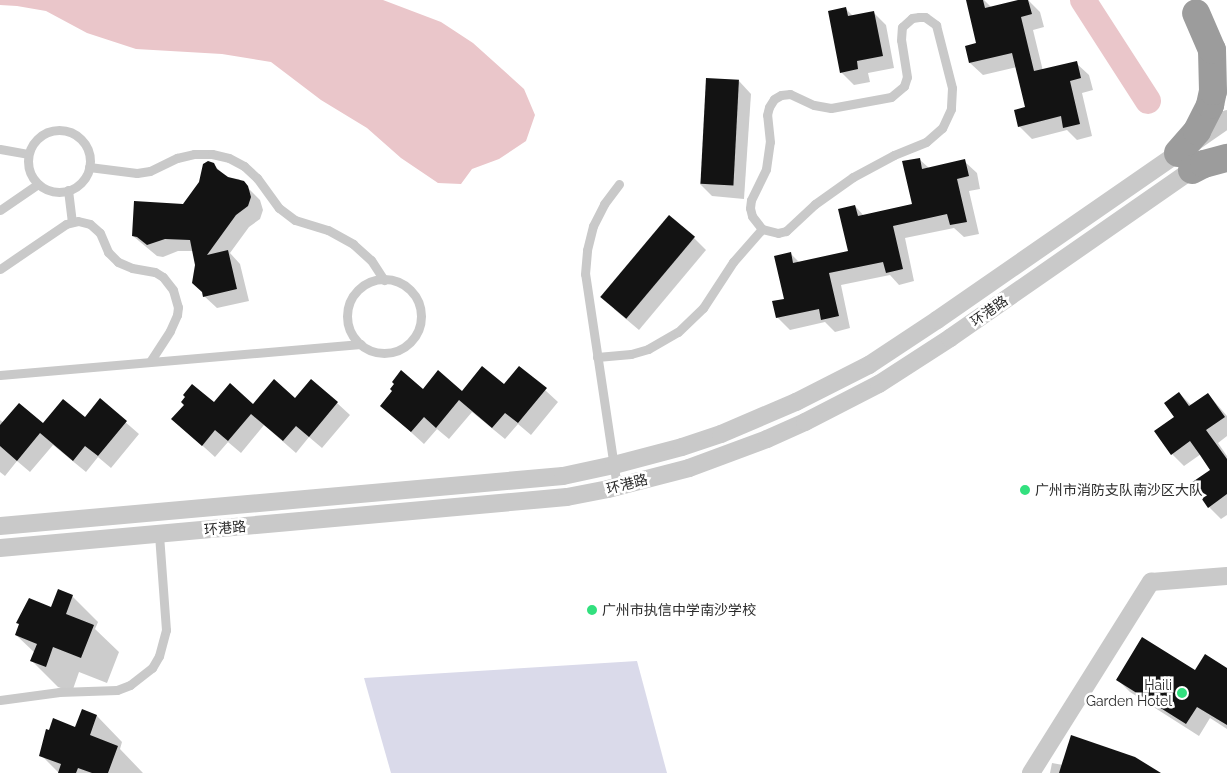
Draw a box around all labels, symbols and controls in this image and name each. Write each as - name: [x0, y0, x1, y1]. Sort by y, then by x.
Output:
- street label: 环港路: [967, 292, 1011, 330]
- street label: 环港路: [605, 471, 649, 497]
- place label: 广州市消防支队南沙区大队: [1035, 482, 1203, 498]
- marker: 广州市消防支队南沙区大队: [1019, 484, 1031, 496]
- street label: 环港路: [203, 518, 247, 538]
- place label: 广州市执信中学南沙学校: [602, 602, 756, 618]
- marker: 广州市执信中学南沙学校: [586, 604, 598, 616]
- place label: Haili Garden Hotel: [1086, 677, 1172, 710]
- marker: Haili Garden Hotel: [1176, 687, 1188, 699]

